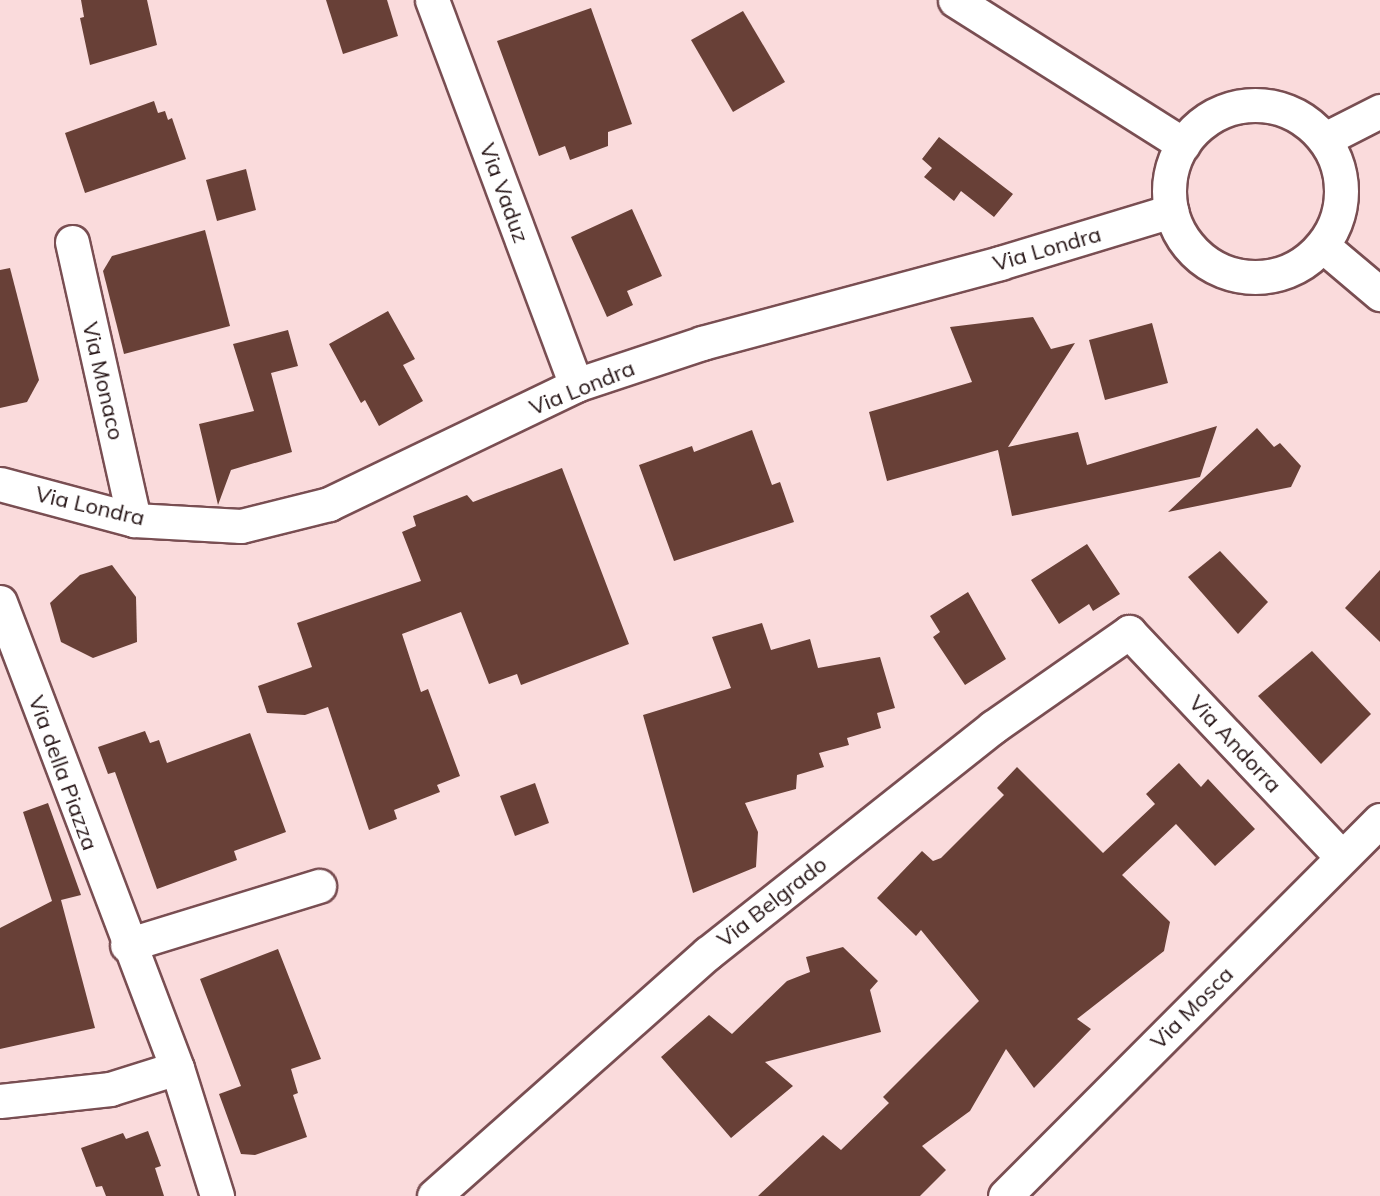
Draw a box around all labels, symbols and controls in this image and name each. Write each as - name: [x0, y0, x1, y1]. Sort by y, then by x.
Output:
- street label: Via Vaduz: [474, 140, 534, 246]
- street label: Via Londra: [990, 221, 1104, 277]
- street label: Via Monaco: [77, 319, 129, 443]
- street label: Via Londra: [526, 355, 638, 421]
- street label: Via Londra: [33, 481, 147, 531]
- street label: Via Andorra: [1183, 690, 1287, 798]
- street label: Via della Piazza: [23, 692, 103, 854]
- street label: Via Belgrado: [712, 851, 832, 953]
- street label: Via Mosca: [1145, 961, 1239, 1055]

